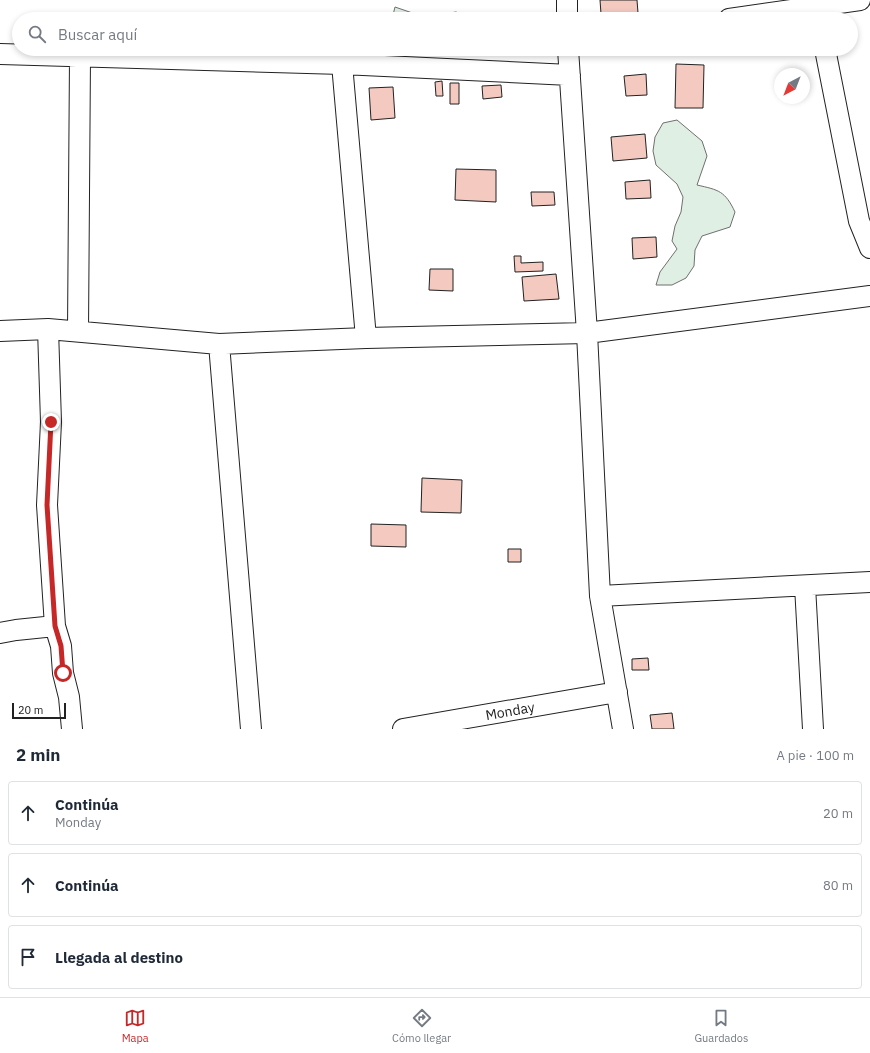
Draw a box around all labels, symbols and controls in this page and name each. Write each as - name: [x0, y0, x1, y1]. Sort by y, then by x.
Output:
- search box: [12, 12, 858, 56]
- icon: search: [26, 23, 48, 45]
- text: Buscar aquí: [58, 25, 137, 44]
- north arrow: [774, 68, 810, 104]
- route end: [42, 413, 60, 431]
- route start: [54, 664, 72, 682]
- street label: Monday: [484, 698, 536, 724]
- scale bar: [12, 701, 66, 720]
- text: 20 m: [18, 703, 43, 717]
- text: 2 min: [16, 744, 60, 766]
- text: A pie · 100 m: [776, 747, 854, 764]
- text: Continúa: [55, 795, 119, 814]
- icon: ahead: [17, 802, 39, 824]
- text: 20 m: [823, 805, 853, 822]
- text: Monday: [55, 814, 101, 831]
- icon: ahead: [17, 874, 39, 896]
- text: Continúa: [55, 876, 119, 895]
- text: 80 m: [823, 877, 853, 894]
- icon: arrive: [17, 946, 39, 968]
- text: Llegada al destino: [55, 948, 183, 967]
- tab: Mapa: [122, 1007, 149, 1045]
- tab: Cómo llegar: [392, 1007, 451, 1045]
- tab: Guardados: [694, 1007, 748, 1045]

